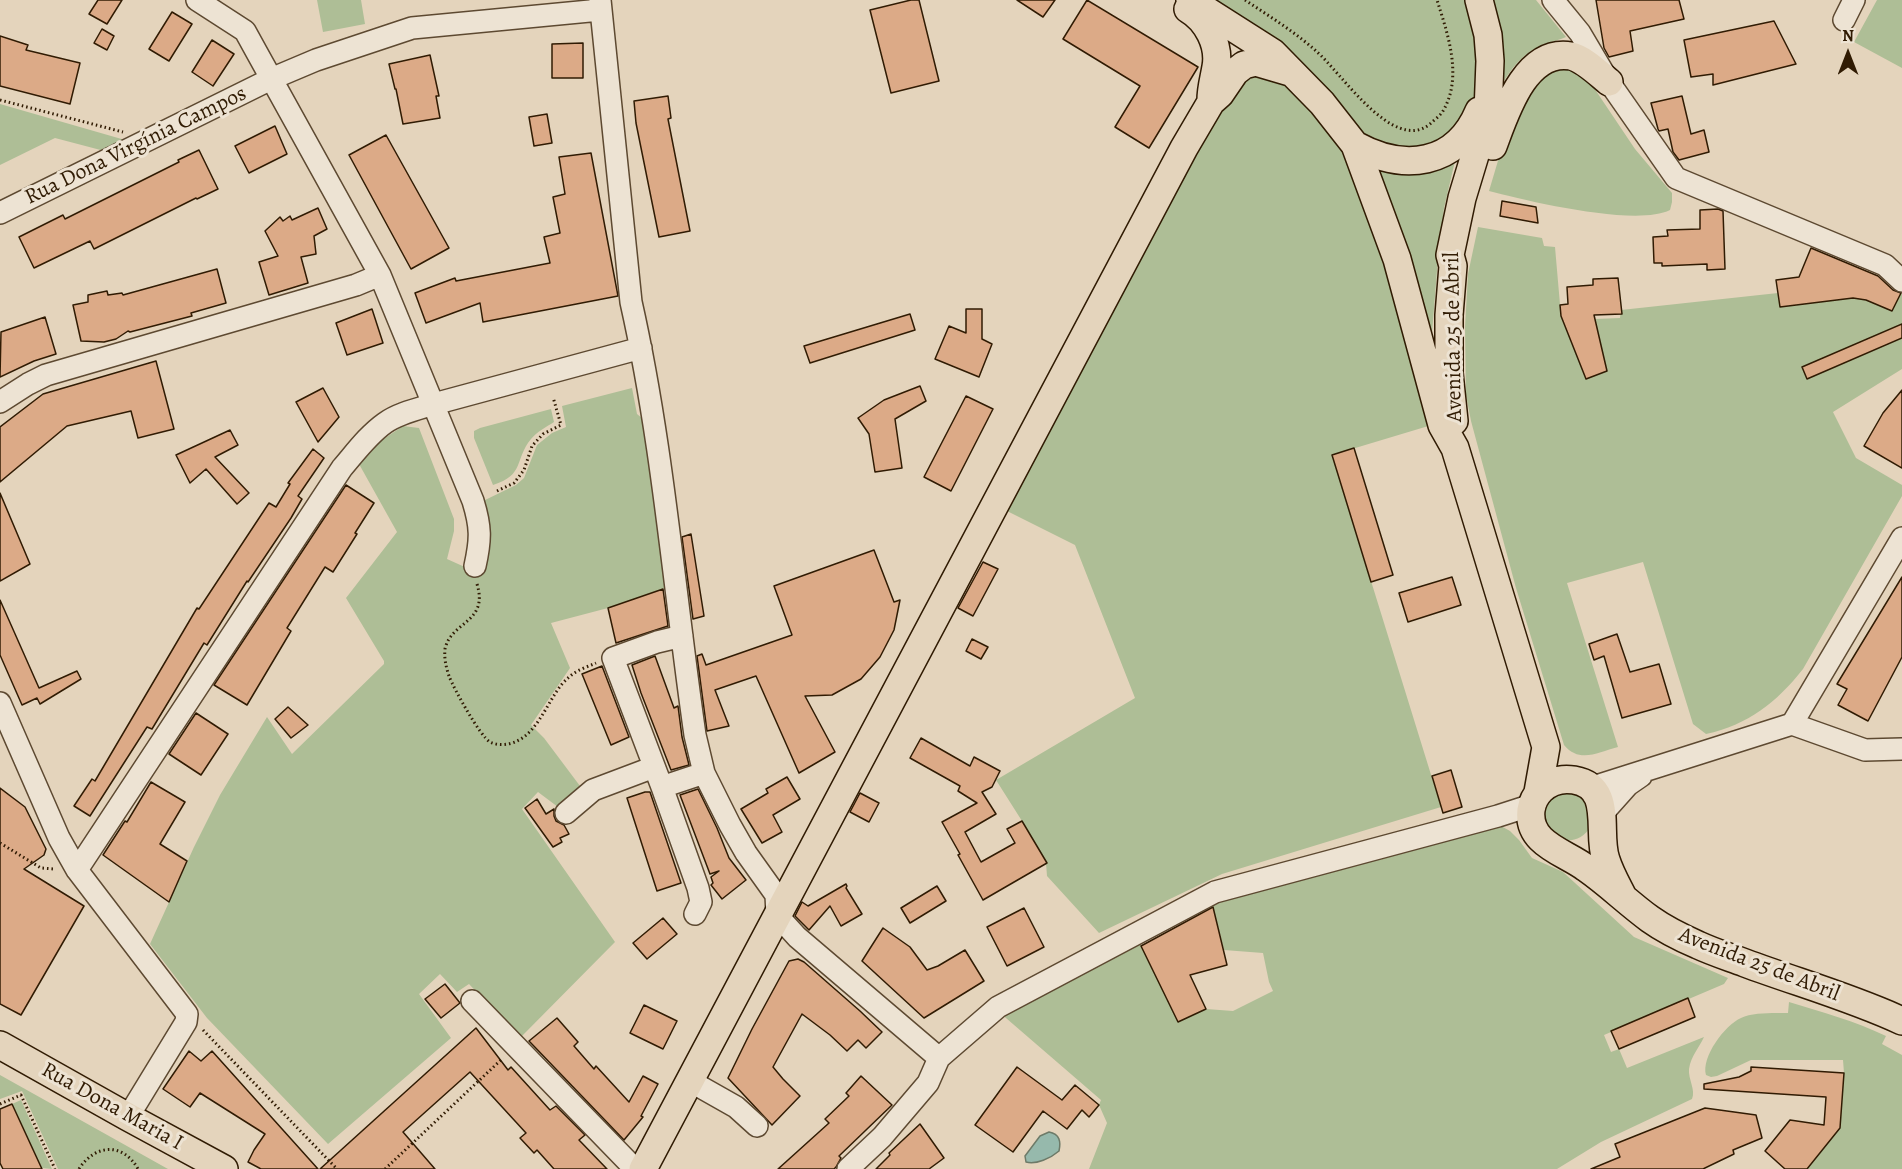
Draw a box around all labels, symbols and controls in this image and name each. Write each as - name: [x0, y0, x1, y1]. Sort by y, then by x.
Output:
- north arrow: [1818, 24, 1878, 84]
- text: N: [1842, 25, 1854, 47]
- street label: Rua Dona Virgínia Campos: [21, 81, 251, 211]
- street label: Avenida 25 de Abril: [1439, 252, 1469, 422]
- street label: Avenida 25 de Abril: [1675, 922, 1843, 1008]
- street label: Rua Dona Maria I: [36, 1057, 188, 1157]

